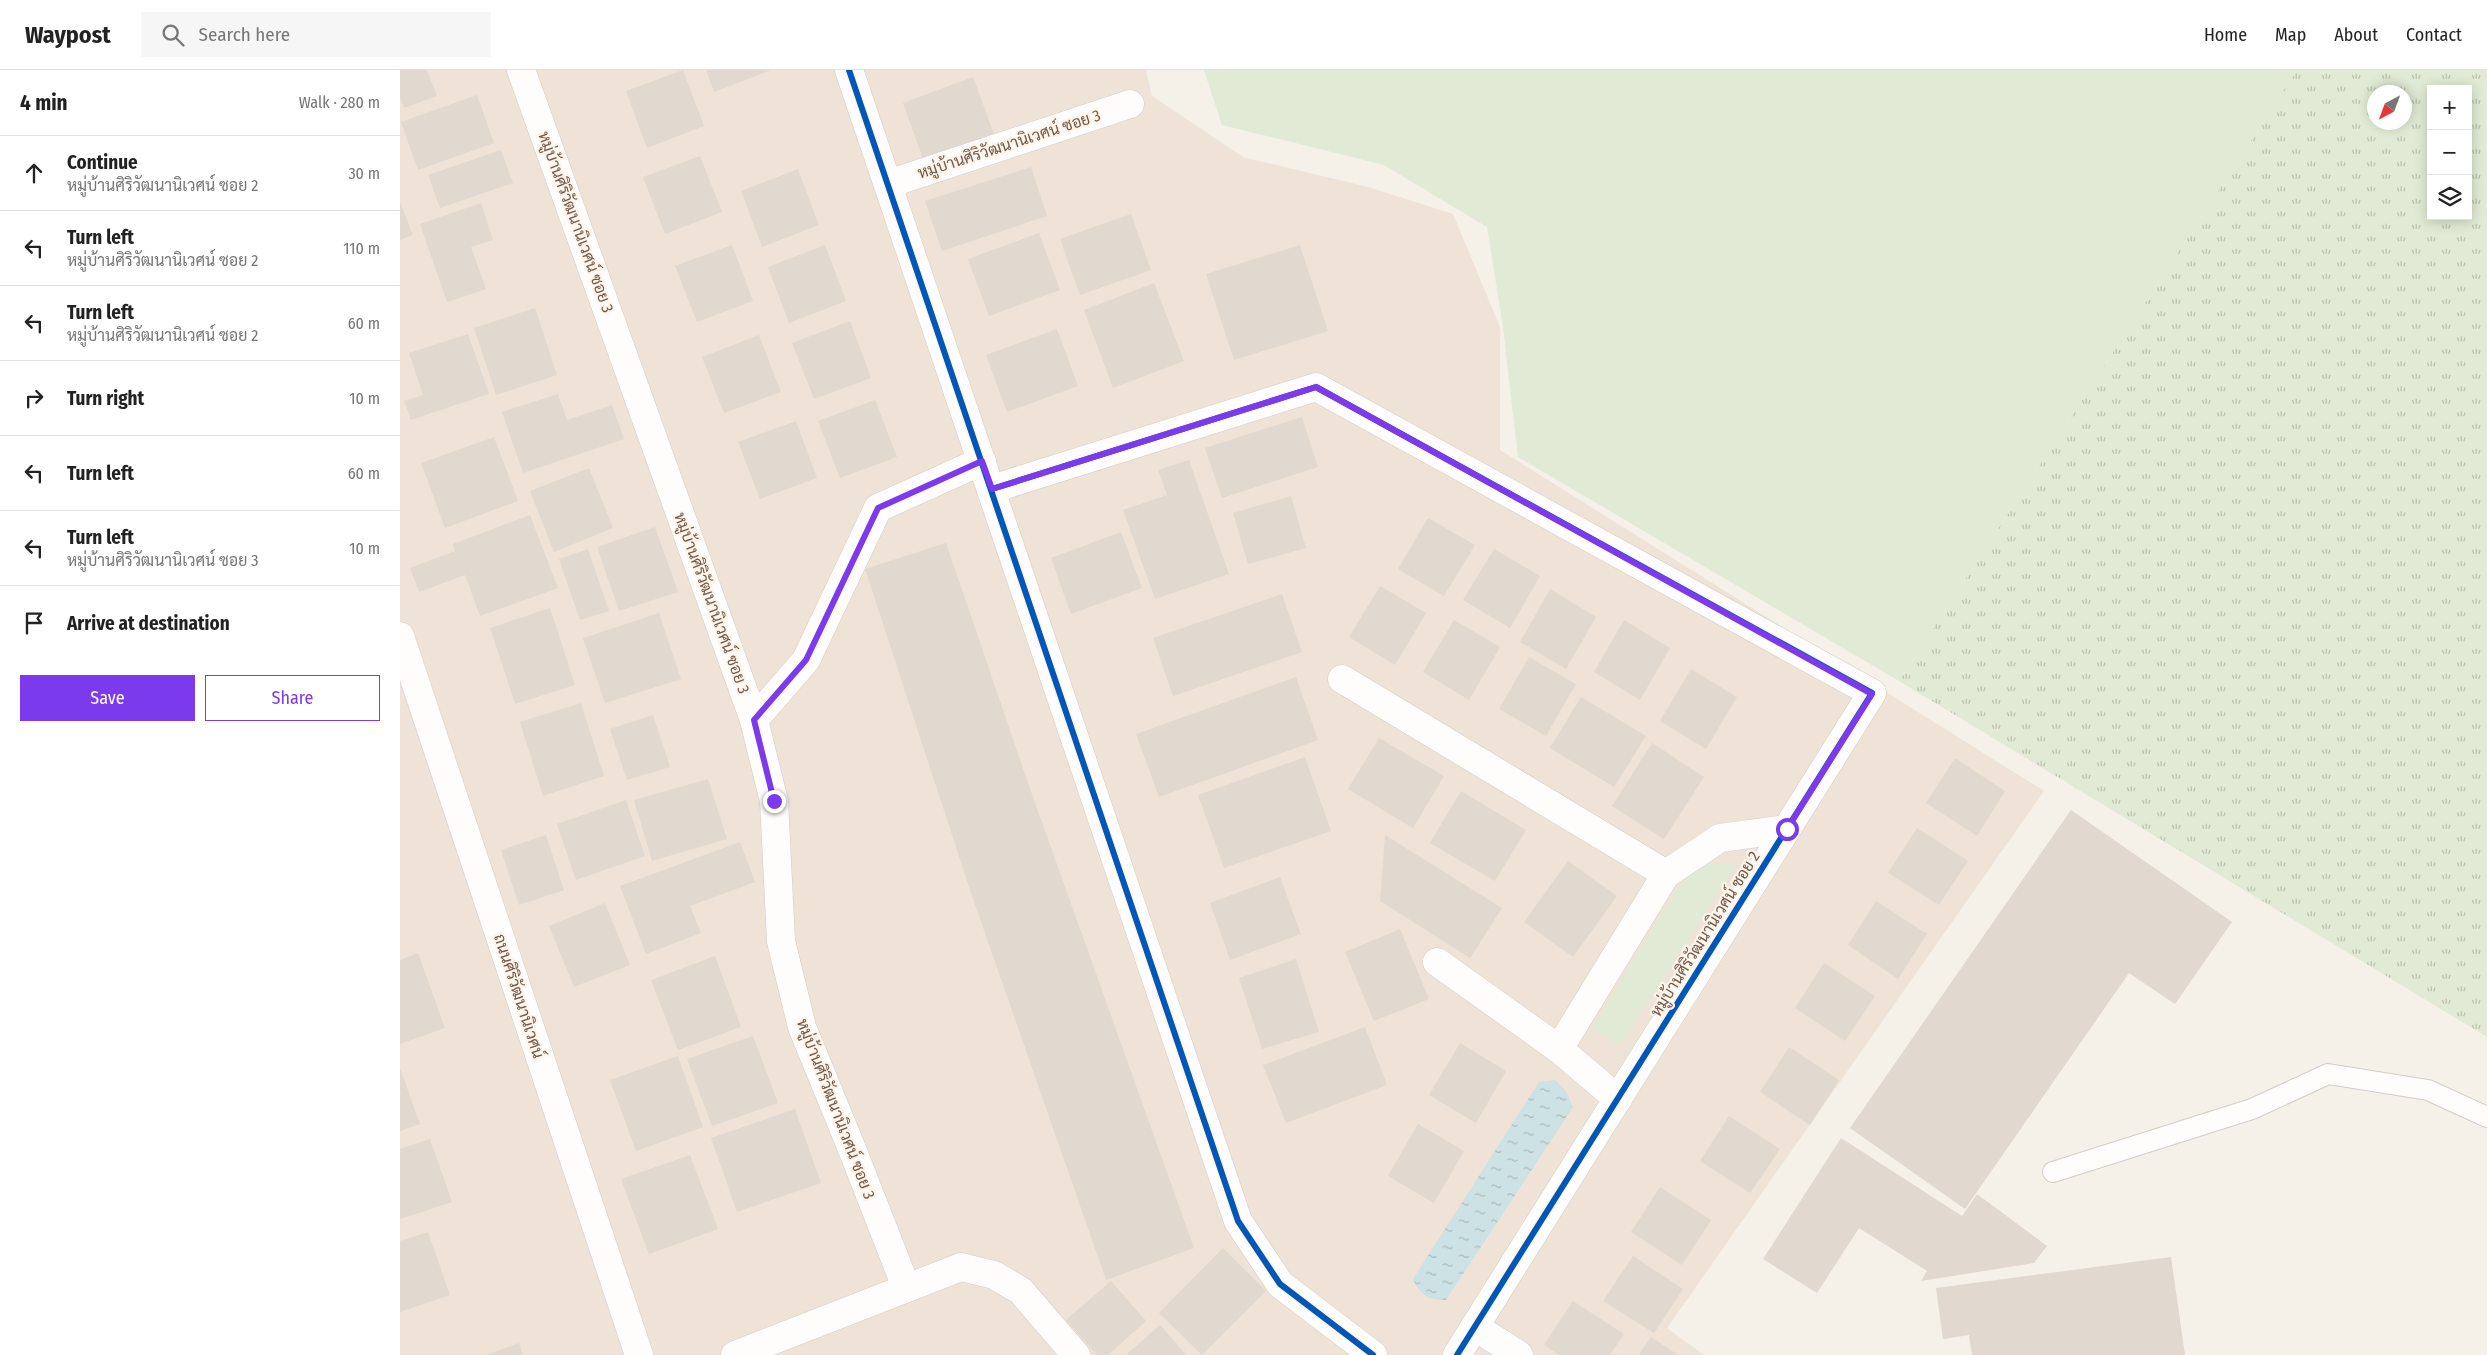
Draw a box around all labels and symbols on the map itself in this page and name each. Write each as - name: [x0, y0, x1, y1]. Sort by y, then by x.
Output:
- north arrow: [2367, 85, 2412, 130]
- street label: หมู่บ้านศิริวัฒนานิเวศน์ ซอย 3: [914, 103, 1104, 185]
- street label: หมู่บ้านศิริวัฒนานิเวศน์ ซอย 3: [532, 128, 620, 316]
- street label: หมู่บ้านศิริวัฒนานิเวศน์ ซอย 3: [668, 509, 756, 697]
- route end: [763, 790, 786, 813]
- route start: [1776, 818, 1799, 841]
- street label: หมู่บ้านศิริวัฒนานิเวศน์ ซอย 2: [1644, 846, 1765, 1021]
- street label: ถนนศิริวัฒนานิเวศน์: [490, 930, 551, 1061]
- street label: หมู่บ้านศิริวัฒนานิเวศน์ ซอย 3: [791, 1015, 882, 1202]

